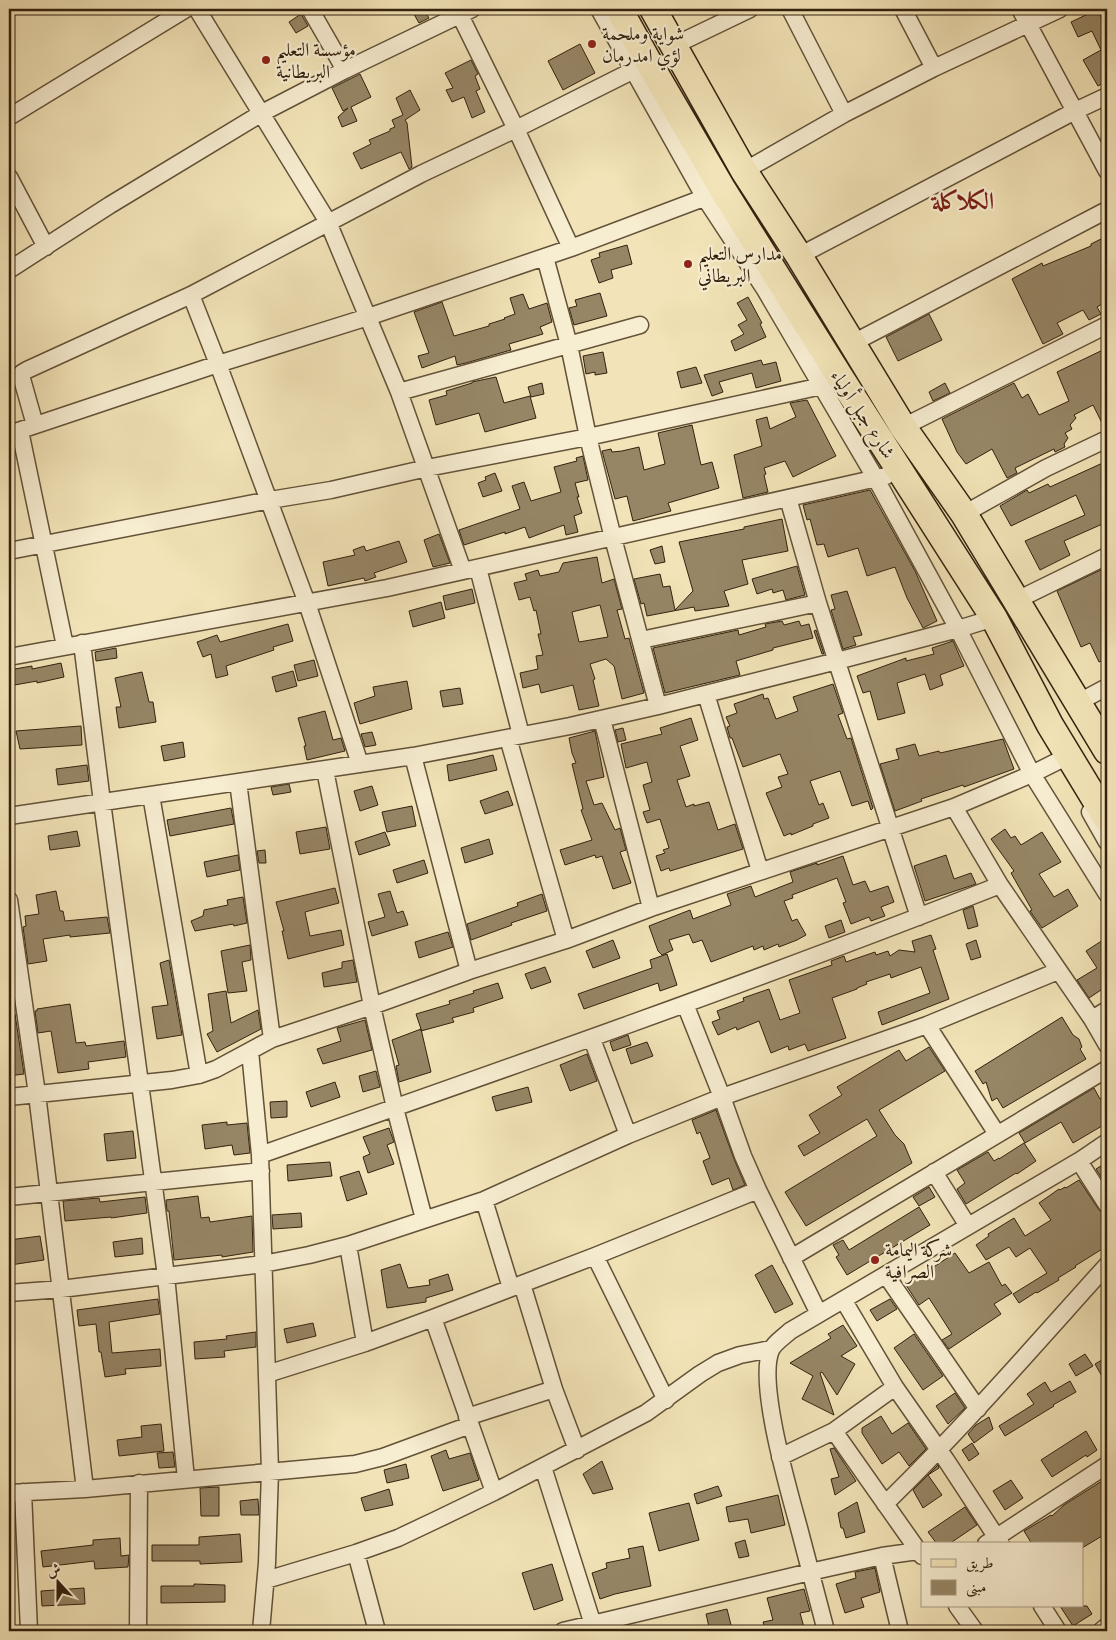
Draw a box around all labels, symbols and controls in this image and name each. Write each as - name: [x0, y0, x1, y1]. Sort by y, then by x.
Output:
- place label: شواية وملحمة لؤي امدرمان: [602, 21, 684, 71]
- place label: مؤسسة التعليم البريطانية: [276, 37, 356, 84]
- marker: شواية وملحمة لؤي امدرمان: [586, 38, 598, 50]
- marker: مؤسسة التعليم البريطانية: [260, 54, 272, 66]
- district label: الكلاكلة: [930, 185, 994, 216]
- place label: مدارس التعليم البريطاني: [698, 241, 782, 291]
- marker: مدارس التعليم البريطاني: [682, 258, 694, 270]
- street label: شارع جبل أولياء: [822, 365, 901, 465]
- place label: شركة اليمامة الصرافية: [885, 1237, 952, 1284]
- marker: شركة اليمامة الصرافية: [869, 1254, 881, 1266]
- legend: [921, 1542, 1084, 1608]
- text: طريق: [966, 1553, 993, 1573]
- north arrow: [32, 1558, 82, 1608]
- text: ش: [44, 1559, 63, 1581]
- text: مبنى: [966, 1577, 986, 1598]

